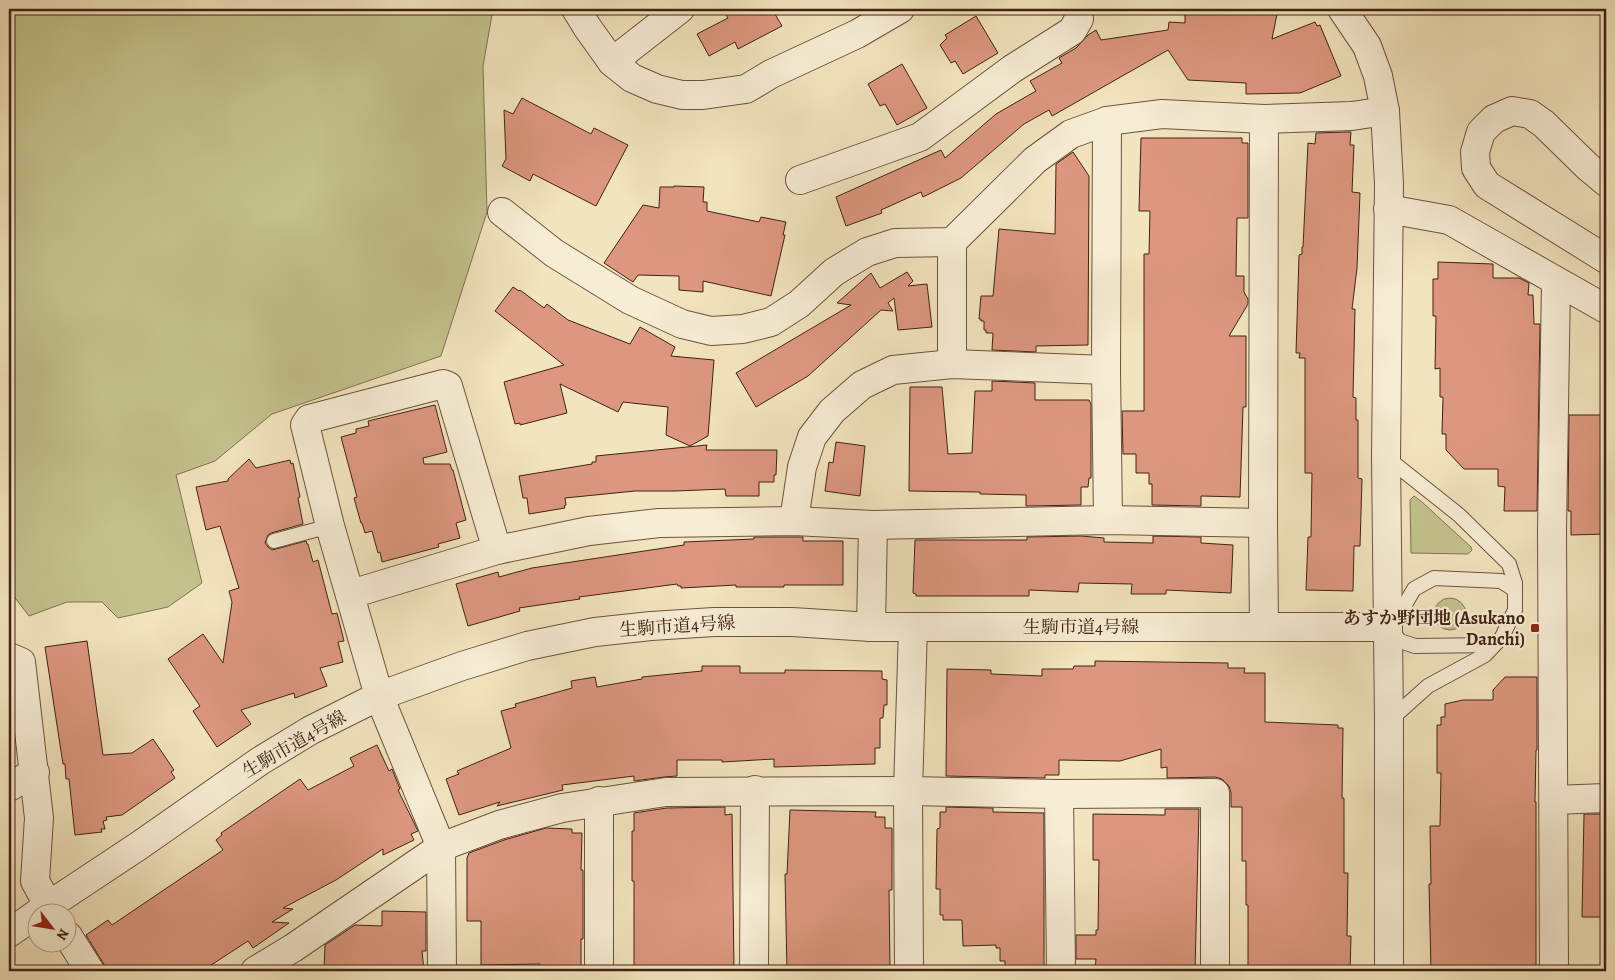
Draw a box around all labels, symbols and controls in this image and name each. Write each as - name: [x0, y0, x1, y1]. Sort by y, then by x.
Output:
- place label: あすか野団地 (Asukano Danchi): [1343, 606, 1525, 651]
- street label: 生駒市道4号線: [618, 610, 736, 642]
- street label: 生駒市道4号線: [1023, 615, 1139, 639]
- marker: あすか野団地 (Asukano Danchi): [1529, 622, 1541, 634]
- street label: 生駒市道4号線: [238, 705, 350, 783]
- north arrow: [28, 902, 78, 952]
- text: N: [52, 925, 73, 944]

